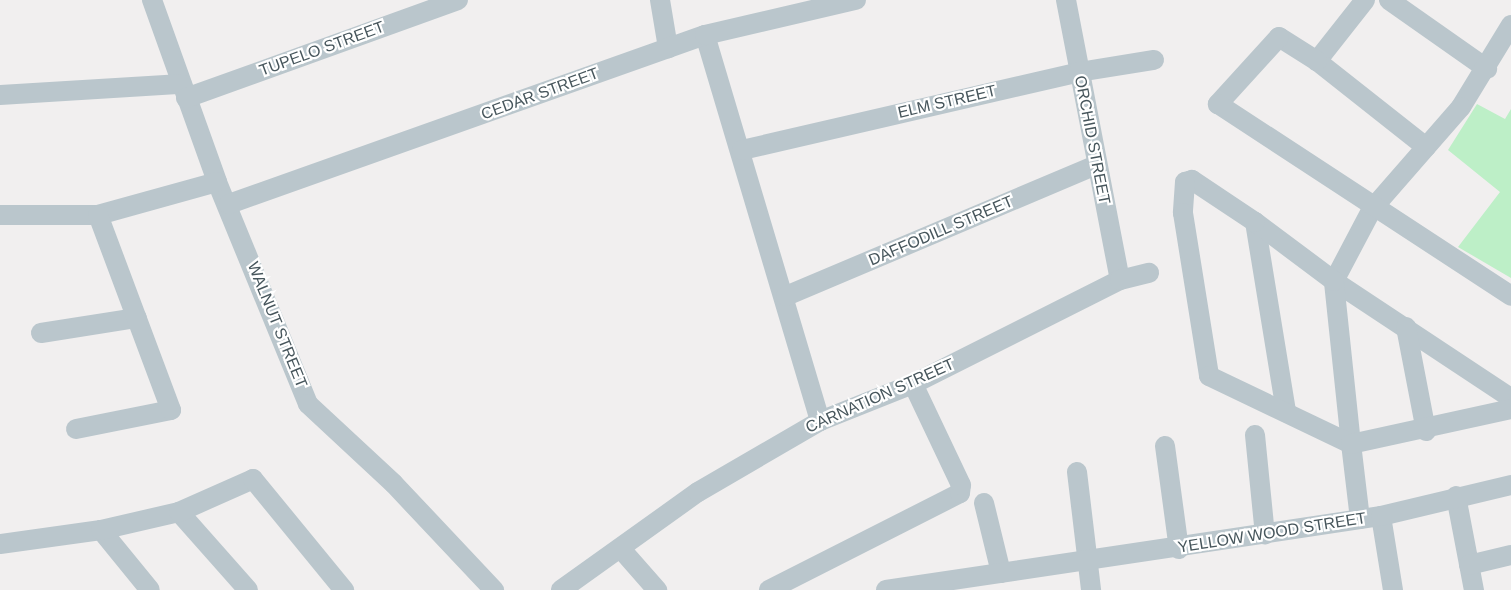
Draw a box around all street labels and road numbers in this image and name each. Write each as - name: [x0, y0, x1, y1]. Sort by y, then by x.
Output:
- street label: TUPELO STREET: [257, 17, 387, 81]
- street label: CEDAR STREET: [479, 64, 601, 124]
- street label: ORCHID STREET: [1070, 74, 1114, 206]
- street label: ELM STREET: [896, 81, 998, 123]
- street label: DAFFODILL STREET: [866, 192, 1016, 270]
- street label: WALNUT STREET: [243, 259, 311, 391]
- street label: CARNATION STREET: [803, 355, 957, 437]
- street label: YELLOW WOOD STREET: [1177, 509, 1367, 557]

